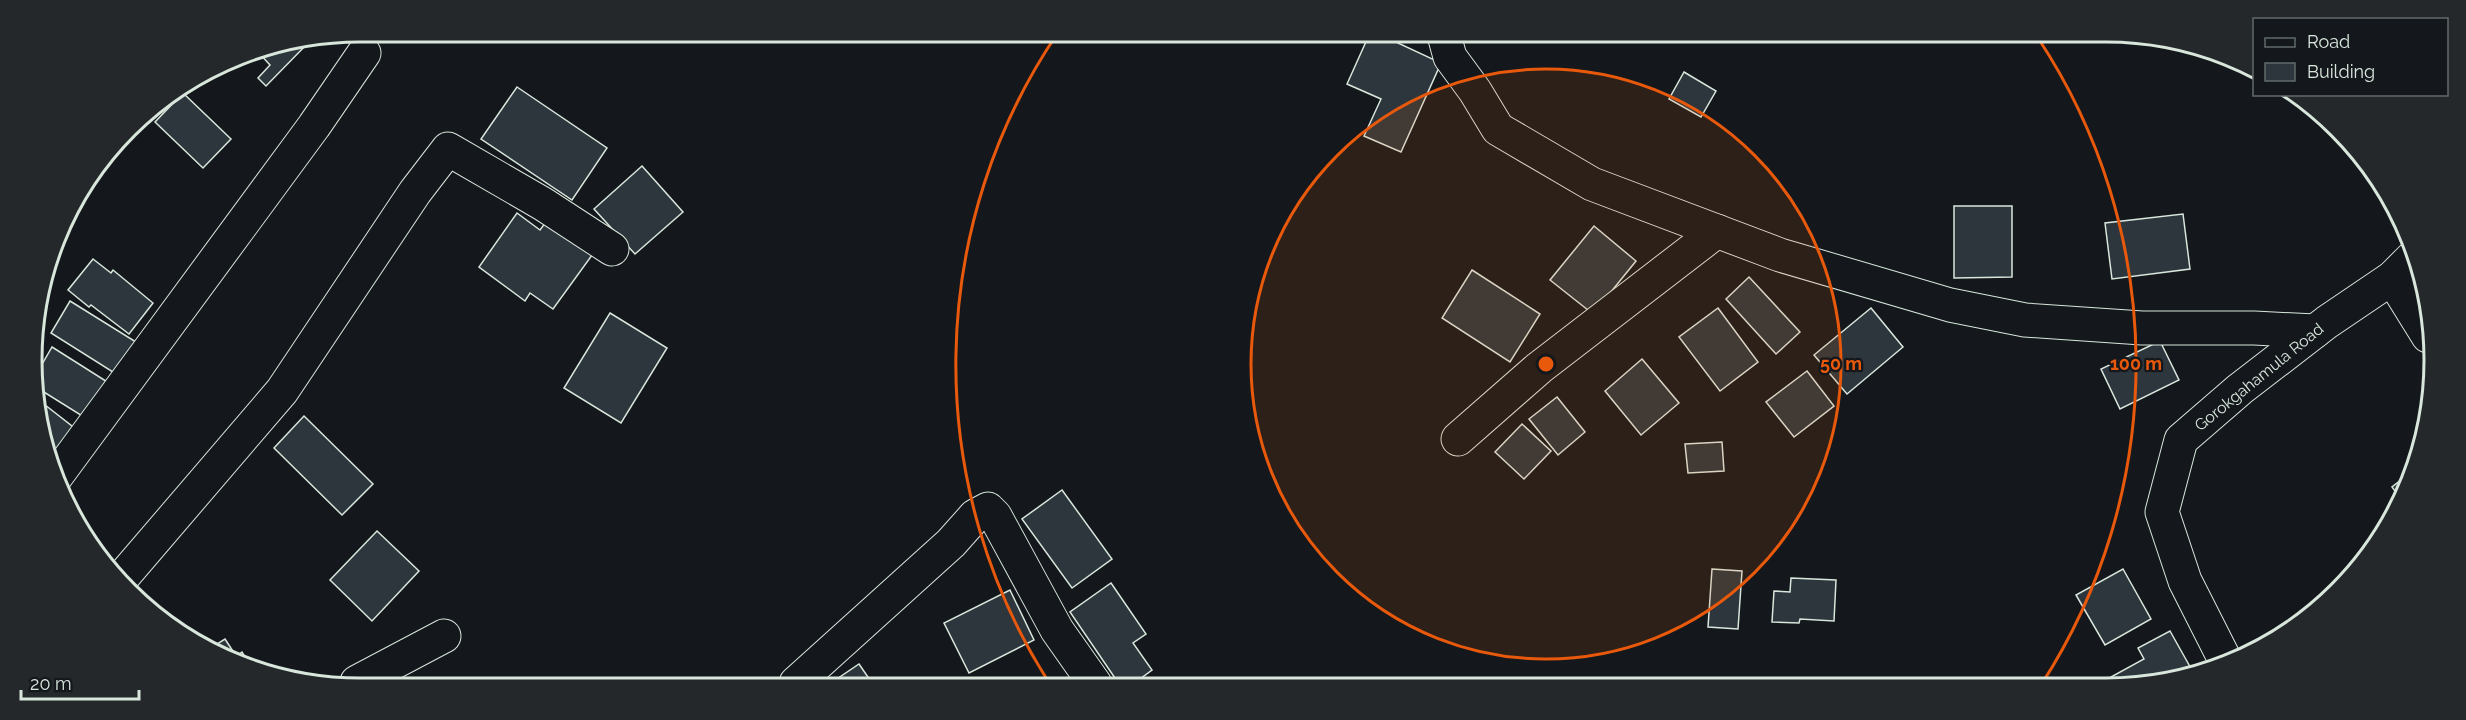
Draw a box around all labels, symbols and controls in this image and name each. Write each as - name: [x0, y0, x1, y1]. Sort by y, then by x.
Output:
- legend: [2253, 18, 2448, 96]
- text: Road: [2307, 31, 2350, 52]
- text: Building: [2307, 61, 2375, 82]
- street label: Gorokgahamula Road: [2191, 319, 2327, 435]
- text: 50 m: [1820, 353, 1862, 374]
- text: 100 m: [2110, 353, 2162, 374]
- centre of rings: [1536, 354, 1556, 374]
- scale bar: [21, 663, 140, 701]
- text: 20 m: [30, 673, 72, 694]

